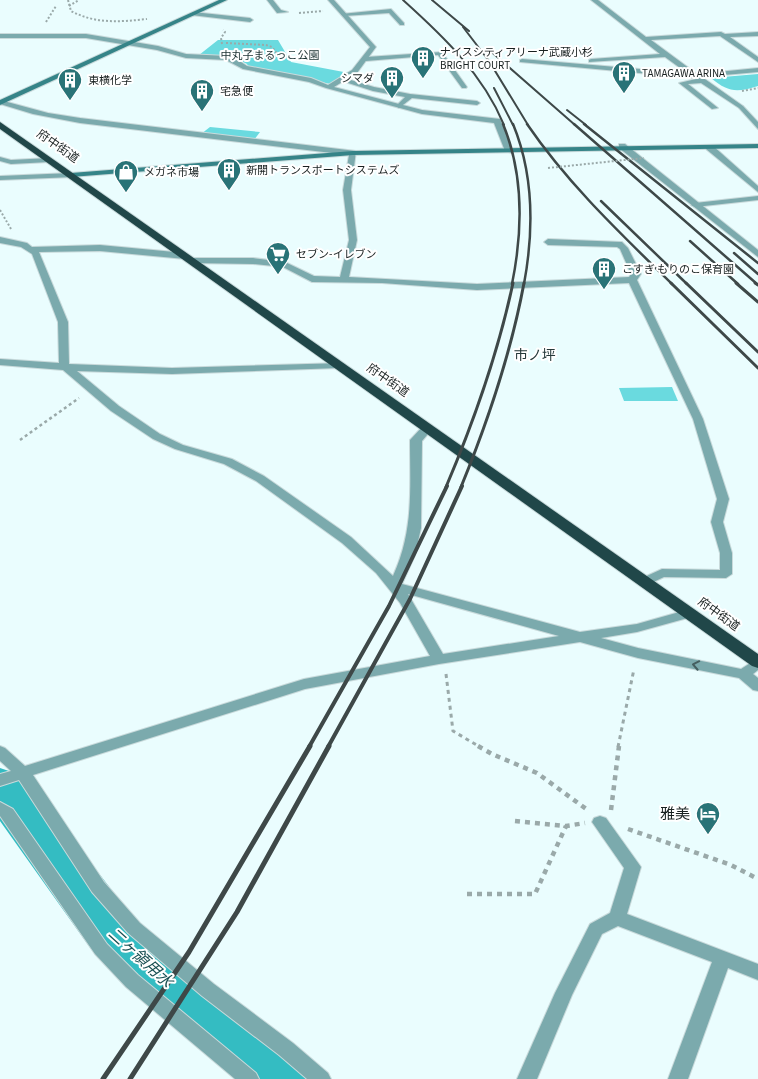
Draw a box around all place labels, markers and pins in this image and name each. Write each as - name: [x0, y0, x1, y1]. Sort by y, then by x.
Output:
- building icon: ナイスシティアリーナ武蔵小杉 BRIGHT COURT: [410, 45, 436, 79]
- place label: ナイスシティアリーナ武蔵小杉 BRIGHT COURT: [440, 45, 593, 73]
- building icon: TAMAGAWA ARINA: [611, 60, 637, 94]
- building icon: シマダ: [379, 65, 405, 99]
- place label: TAMAGAWA ARINA: [642, 66, 725, 81]
- building icon: 東横化学: [57, 67, 83, 101]
- place label: シマダ: [341, 71, 374, 86]
- place label: 東横化学: [88, 73, 132, 88]
- building icon: 宅急便: [189, 78, 215, 112]
- place label: 宅急便: [220, 84, 254, 99]
- building icon: 新開トランスポートシステムズ: [216, 157, 242, 191]
- shop icon: メガネ市場: [113, 159, 139, 193]
- place label: 新開トランスポートシステムズ: [246, 163, 399, 178]
- place label: メガネ市場: [144, 165, 199, 180]
- supermarket icon: セブン-イレブン: [265, 241, 291, 275]
- place label: セブン-イレブン: [296, 247, 376, 262]
- building icon: こすぎ もりのこ保育園: [591, 256, 617, 290]
- place label: こすぎ もりのこ保育園: [622, 262, 734, 277]
- hotel icon: 雅美: [695, 801, 721, 835]
- place label: 雅美: [660, 804, 690, 825]

